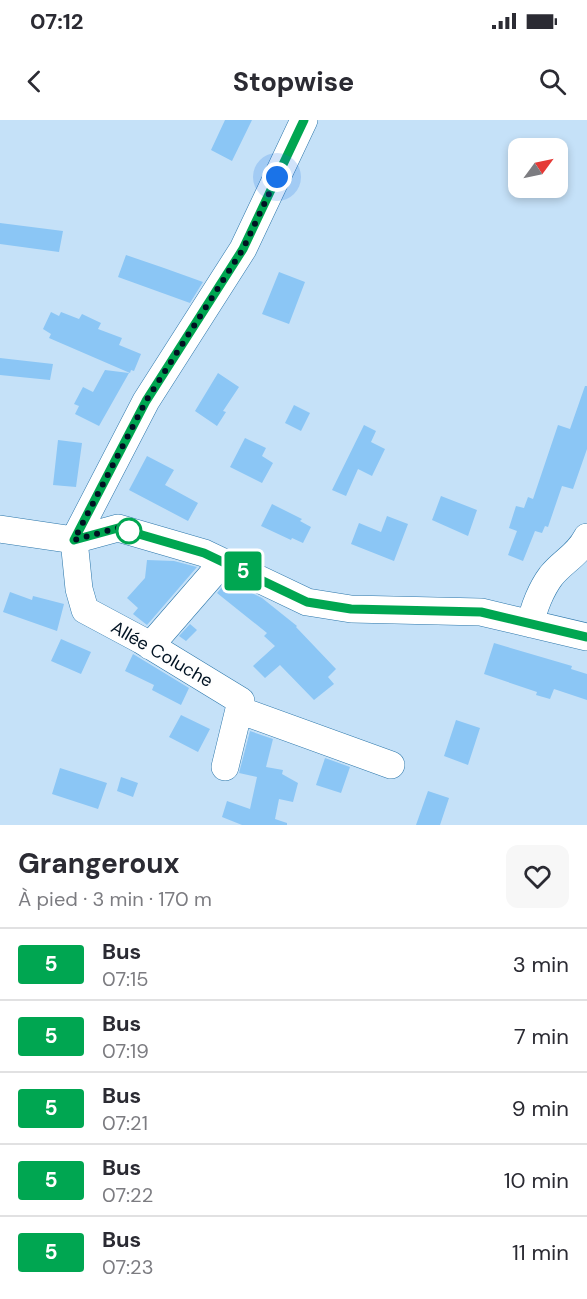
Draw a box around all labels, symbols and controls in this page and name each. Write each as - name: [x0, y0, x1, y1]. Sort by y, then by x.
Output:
- text: 07:12: [30, 7, 83, 36]
- text: Stopwise: [233, 64, 354, 99]
- icon: back: [18, 65, 51, 98]
- icon: search: [536, 65, 569, 98]
- north arrow: [508, 138, 568, 198]
- map controls: [508, 138, 568, 198]
- your location: [262, 162, 292, 192]
- unlabelled marker: [116, 518, 142, 544]
- line badge: 5: [224, 552, 262, 590]
- text: 5: [236, 557, 250, 585]
- street label: Allée Coluche: [107, 615, 217, 693]
- text: Grangeroux: [18, 845, 179, 882]
- button: heart: [506, 845, 569, 908]
- text: À pied · 3 min · 170 m: [18, 886, 212, 912]
- text: Bus: [102, 937, 141, 966]
- text: 5: [44, 950, 58, 978]
- text: 3 min: [513, 950, 569, 979]
- text: 07:15: [102, 966, 149, 992]
- text: Bus: [102, 1009, 141, 1038]
- text: 5: [44, 1022, 58, 1050]
- text: 7 min: [514, 1022, 569, 1051]
- text: 07:19: [102, 1038, 149, 1064]
- text: Bus: [102, 1081, 141, 1110]
- text: 5: [44, 1094, 58, 1122]
- text: 9 min: [512, 1094, 569, 1123]
- text: 07:21: [102, 1110, 148, 1136]
- text: Bus: [102, 1153, 141, 1182]
- text: 5: [44, 1166, 58, 1194]
- text: 10 min: [504, 1166, 569, 1195]
- text: 07:22: [102, 1182, 153, 1208]
- text: Bus: [102, 1225, 141, 1254]
- text: 5: [44, 1238, 58, 1266]
- text: 11 min: [512, 1238, 569, 1267]
- text: 07:23: [102, 1254, 153, 1280]

